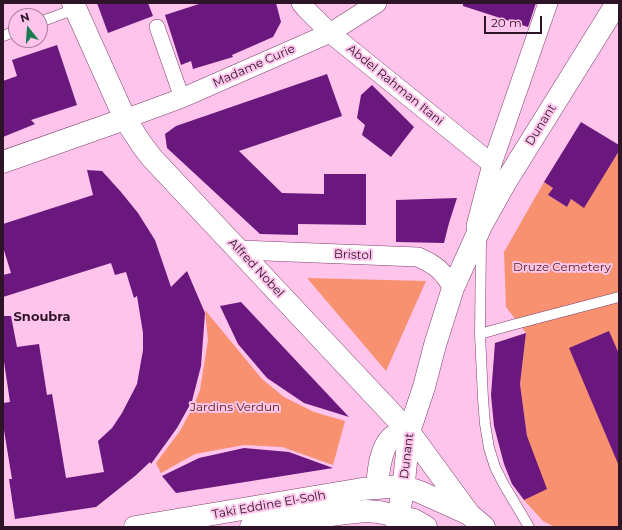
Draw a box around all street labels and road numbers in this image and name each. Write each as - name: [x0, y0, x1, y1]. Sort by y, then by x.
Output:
- street label: Madame Curie: [211, 41, 297, 91]
- street label: Abdel Rahman Itani: [344, 42, 446, 128]
- street label: Dunant: [523, 102, 559, 148]
- street label: Alfred Nobel: [225, 236, 287, 300]
- street label: Bristol: [334, 247, 372, 263]
- street label: Dunant: [397, 432, 417, 480]
- street label: Taki Eddine El-Solh: [211, 488, 327, 522]

